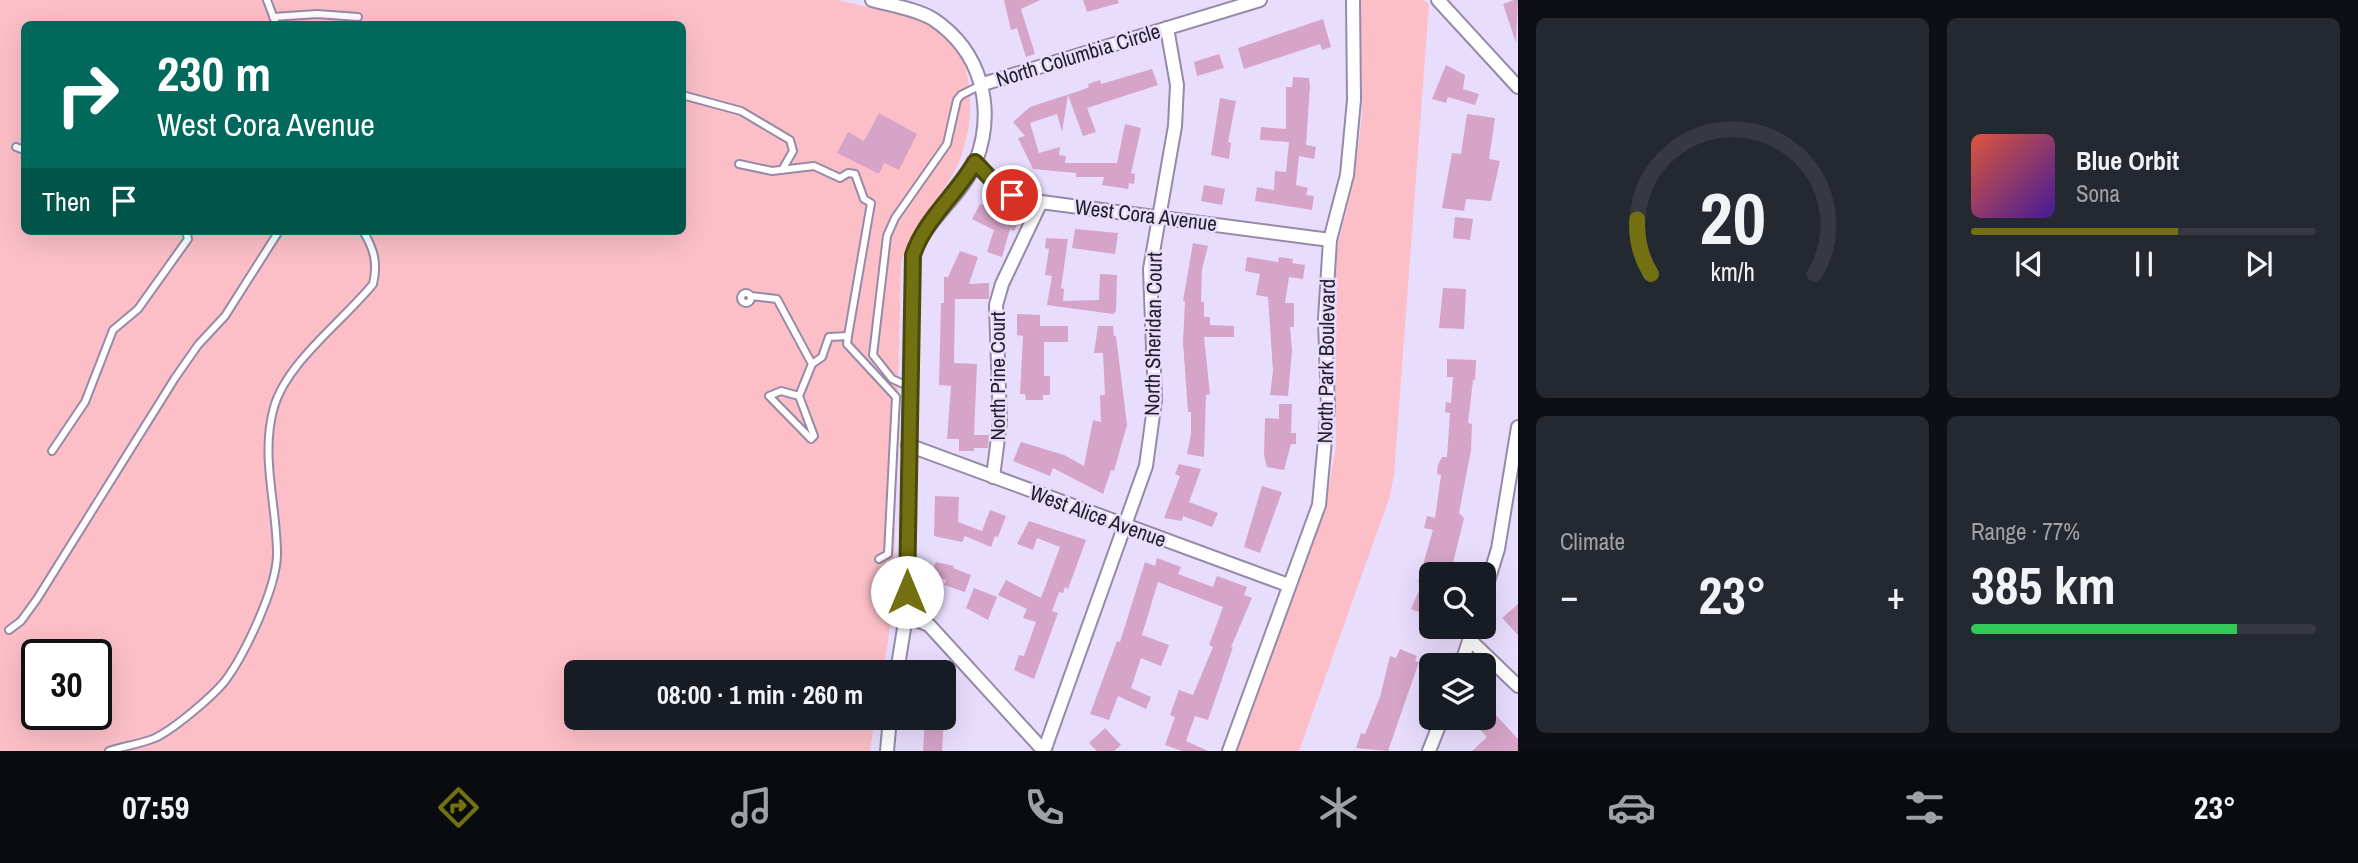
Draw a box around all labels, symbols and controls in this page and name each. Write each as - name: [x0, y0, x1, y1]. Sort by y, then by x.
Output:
- street label: North Columbia Circle: [992, 16, 1164, 94]
- text: 230 m: [157, 40, 271, 106]
- icon: right: [42, 49, 133, 140]
- text: West Cora Avenue: [157, 103, 375, 146]
- text: Blue Orbit: [2076, 143, 2179, 178]
- pin: [982, 165, 1042, 225]
- text: 20: [1699, 170, 1766, 268]
- icon: arrive: [993, 176, 1031, 214]
- text: Sona: [2076, 178, 2120, 209]
- icon: arrive: [105, 182, 143, 220]
- text: Then: [42, 184, 91, 219]
- street label: West Cora Avenue: [1073, 192, 1219, 238]
- icon: previous: [2010, 245, 2048, 283]
- icon: pause: [2125, 245, 2163, 283]
- icon: next: [2240, 245, 2278, 283]
- street label: North Sheridan Court: [1137, 252, 1169, 416]
- text: km/h: [1710, 255, 1755, 289]
- street label: North Park Boulevard: [1310, 278, 1342, 444]
- street label: North Pine Court: [983, 311, 1012, 441]
- street label: West Alice Avenue: [1026, 478, 1170, 554]
- text: Range · 77%: [1971, 516, 2080, 547]
- text: Climate: [1560, 526, 1625, 557]
- text: 385 km: [1971, 550, 2116, 620]
- position arrow: [870, 555, 944, 629]
- text: 23°: [1698, 560, 1767, 630]
- map controls: [1419, 562, 1496, 730]
- button: search: [1419, 562, 1496, 639]
- text: −: [1560, 570, 1578, 621]
- text: +: [1887, 570, 1905, 621]
- speed limit sign: 30: [21, 639, 112, 730]
- button: layers: [1419, 653, 1496, 730]
- text: 08:00 · 1 min · 260 m: [657, 677, 863, 712]
- icon: directions: [434, 783, 483, 832]
- icon: music: [727, 783, 776, 832]
- icon: phone: [1020, 783, 1069, 832]
- icon: climate: [1314, 783, 1363, 832]
- icon: car: [1607, 783, 1656, 832]
- icon: filters: [1900, 783, 1949, 832]
- text: 07:59: [122, 786, 189, 829]
- text: 23°: [2194, 786, 2236, 829]

